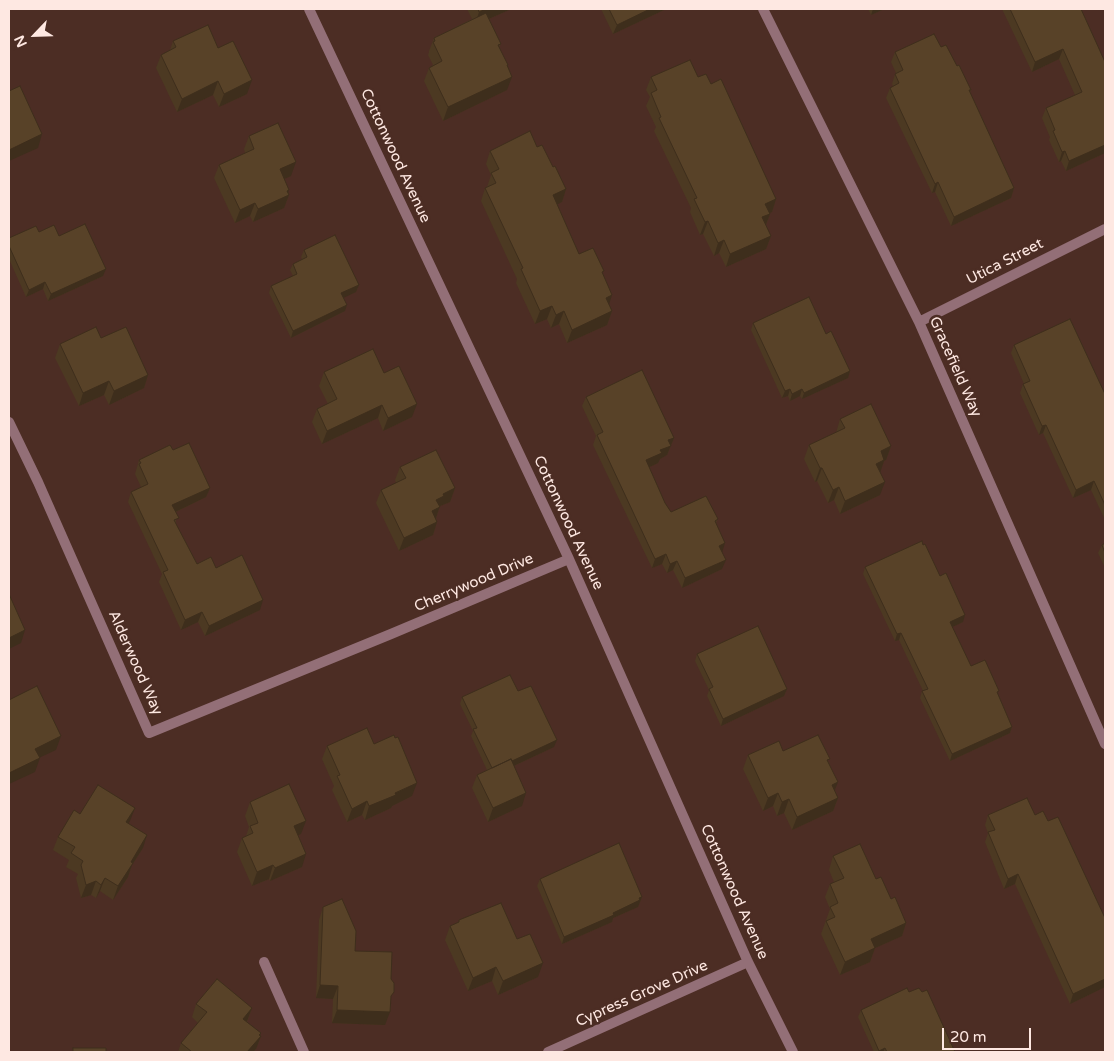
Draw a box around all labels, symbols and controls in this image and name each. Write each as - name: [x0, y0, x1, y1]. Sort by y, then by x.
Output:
- north arrow: [10, 10, 60, 60]
- text: N: [11, 33, 31, 50]
- street label: Cottonwood Avenue: [356, 86, 434, 226]
- street label: Utica Street: [964, 235, 1046, 289]
- street label: Gracefield Way: [925, 314, 985, 420]
- street label: Cottonwood Avenue: [529, 453, 607, 593]
- street label: Cherrywood Drive: [412, 550, 536, 616]
- street label: Alderwood Way: [104, 608, 166, 718]
- street label: Cottonwood Avenue: [696, 822, 772, 962]
- street label: Cypress Grove Drive: [573, 957, 711, 1031]
- scale bar: [944, 1018, 1033, 1050]
- text: 20 m: [950, 1028, 987, 1046]

